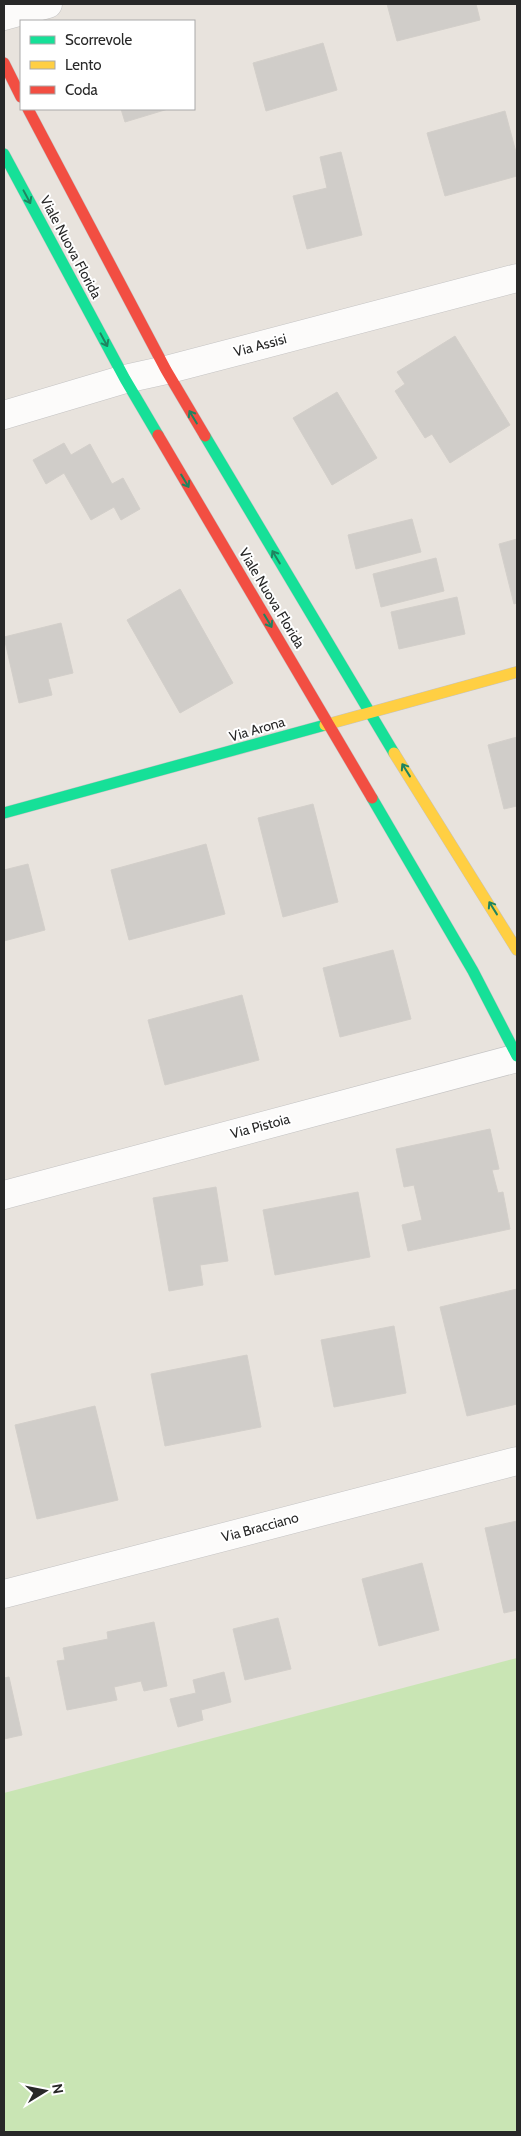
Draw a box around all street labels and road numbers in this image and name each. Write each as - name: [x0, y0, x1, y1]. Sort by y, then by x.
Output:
- street label: Viale Nuova Florida: [36, 193, 106, 302]
- street label: Via Assisi: [232, 329, 288, 361]
- street label: Viale Nuova Florida: [235, 545, 309, 652]
- street label: Via Arona: [227, 712, 287, 746]
- street label: Via Pistoia: [228, 1109, 292, 1143]
- street label: Via Bracciano: [219, 1508, 301, 1546]

